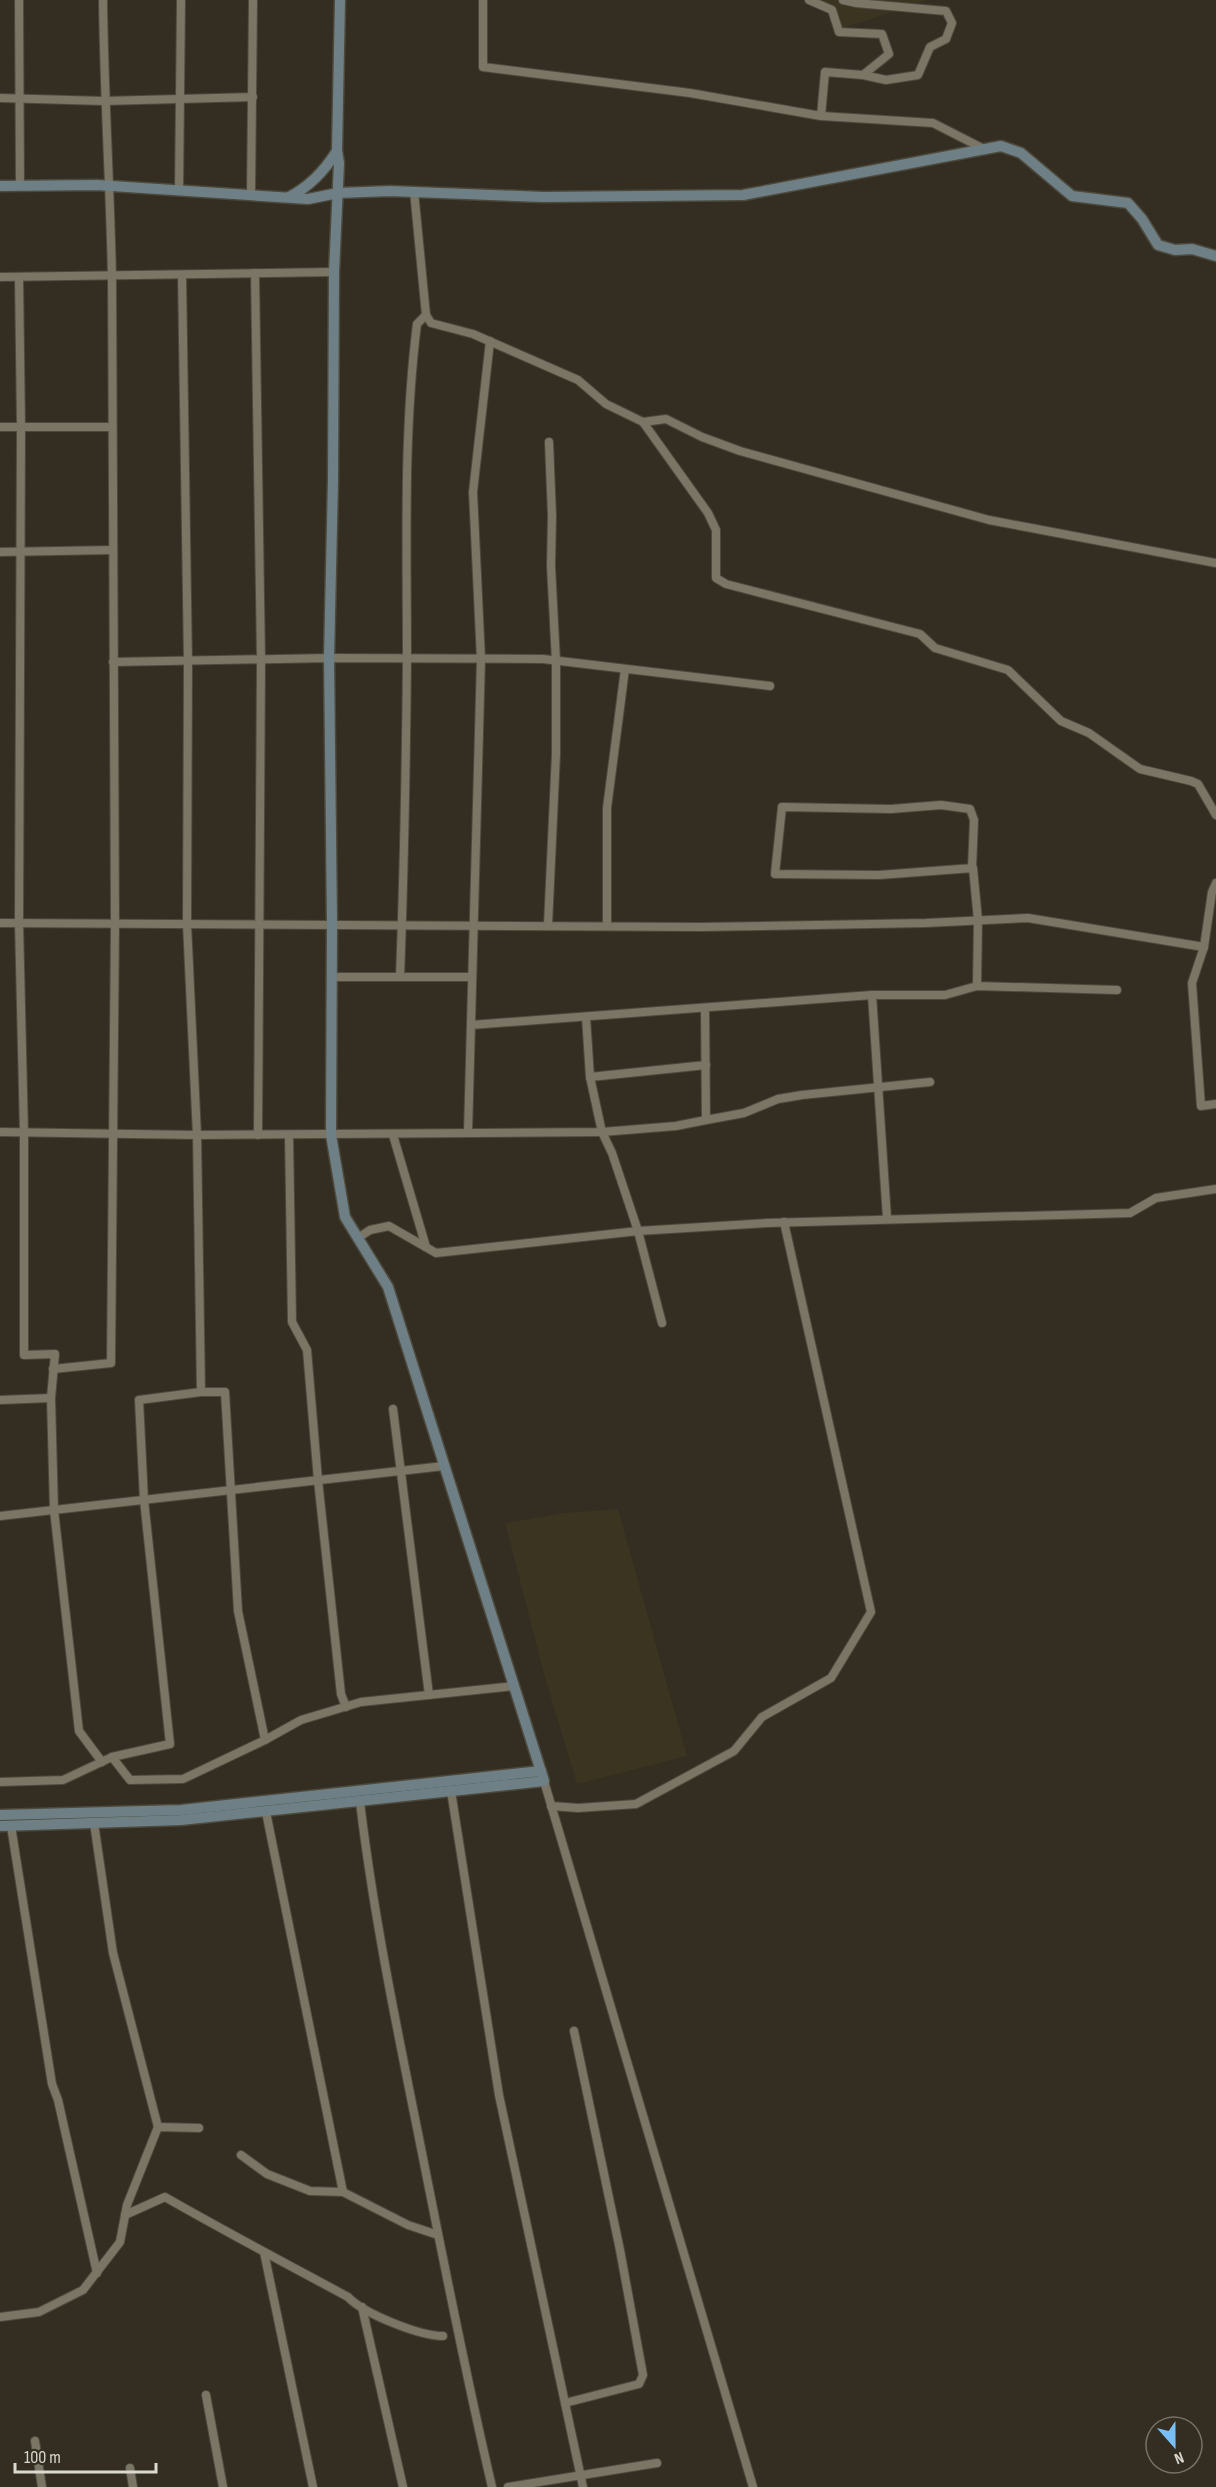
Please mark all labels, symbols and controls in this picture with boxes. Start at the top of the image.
north arrow [1144,2415,1204,2475]
scale bar [15,2436,156,2474]
text: 100 m [24,2447,61,2468]
text: N [1171,2447,1186,2468]

